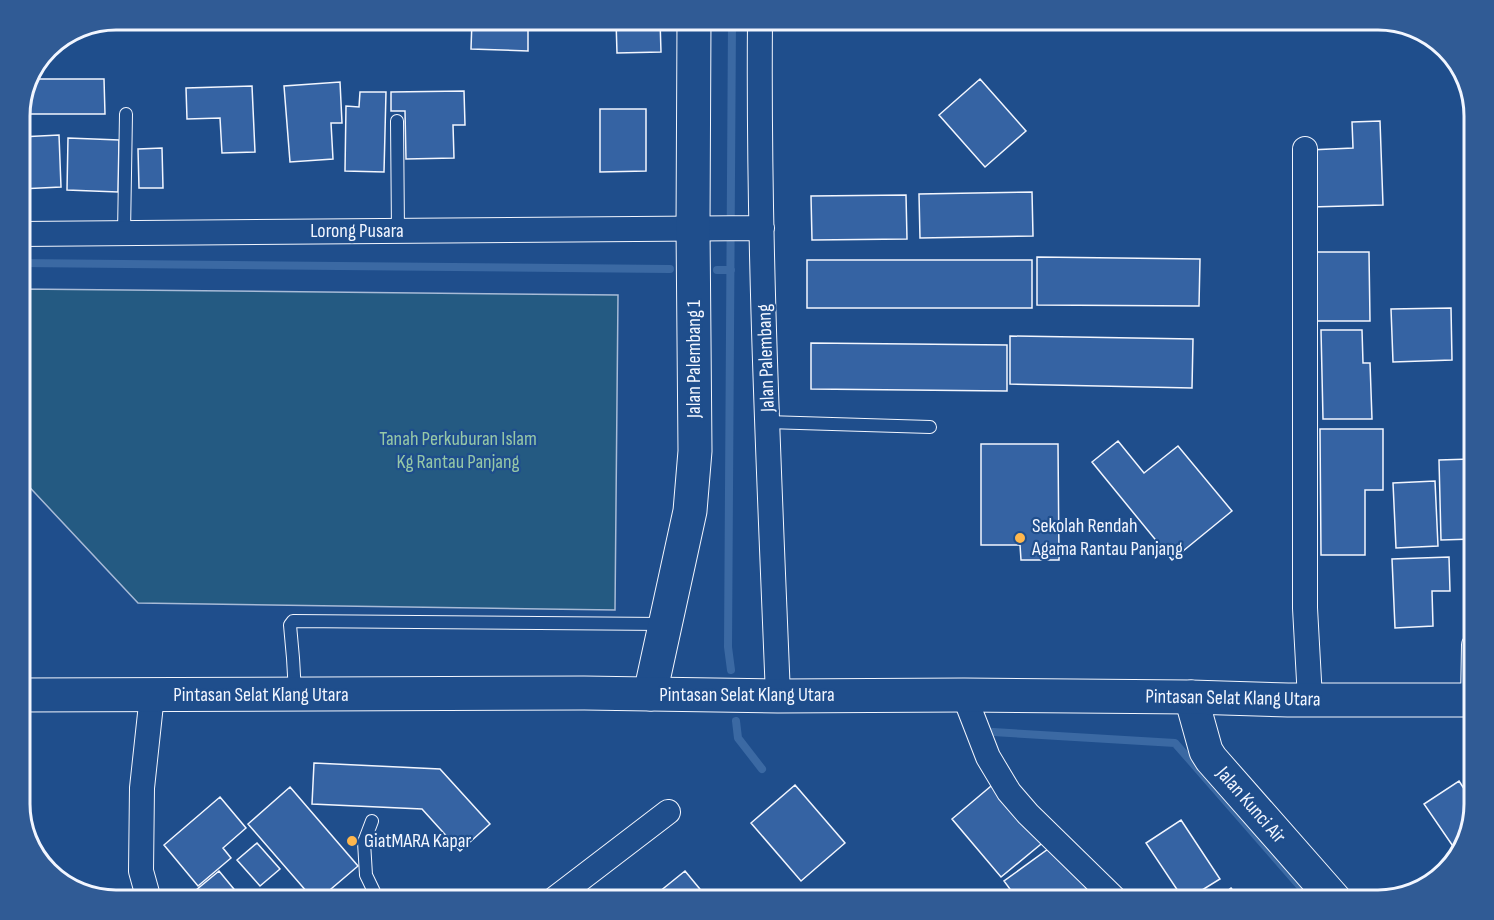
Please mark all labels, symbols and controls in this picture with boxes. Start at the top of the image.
street label: Lorong Pusara [310,219,404,243]
street label: Jalan Palembang 1 [682,300,706,419]
street label: Jalan Palembang [752,304,780,413]
park label: Tanah Perkuburan Islam Kg Rantau Panjang [379,427,537,474]
place label: Sekolah Rendah Agama Rantau Panjang [1031,514,1183,561]
marker: Sekolah Rendah Agama Rantau Panjang [1013,531,1027,545]
street label: Pintasan Selat Klang Utara [173,683,349,707]
street label: Pintasan Selat Klang Utara [659,683,835,707]
street label: Pintasan Selat Klang Utara [1145,684,1321,712]
street label: Jalan Kunci Air [1211,761,1291,848]
place label: GiatMARA Kapar [364,829,471,853]
marker: GiatMARA Kapar [345,834,359,848]

